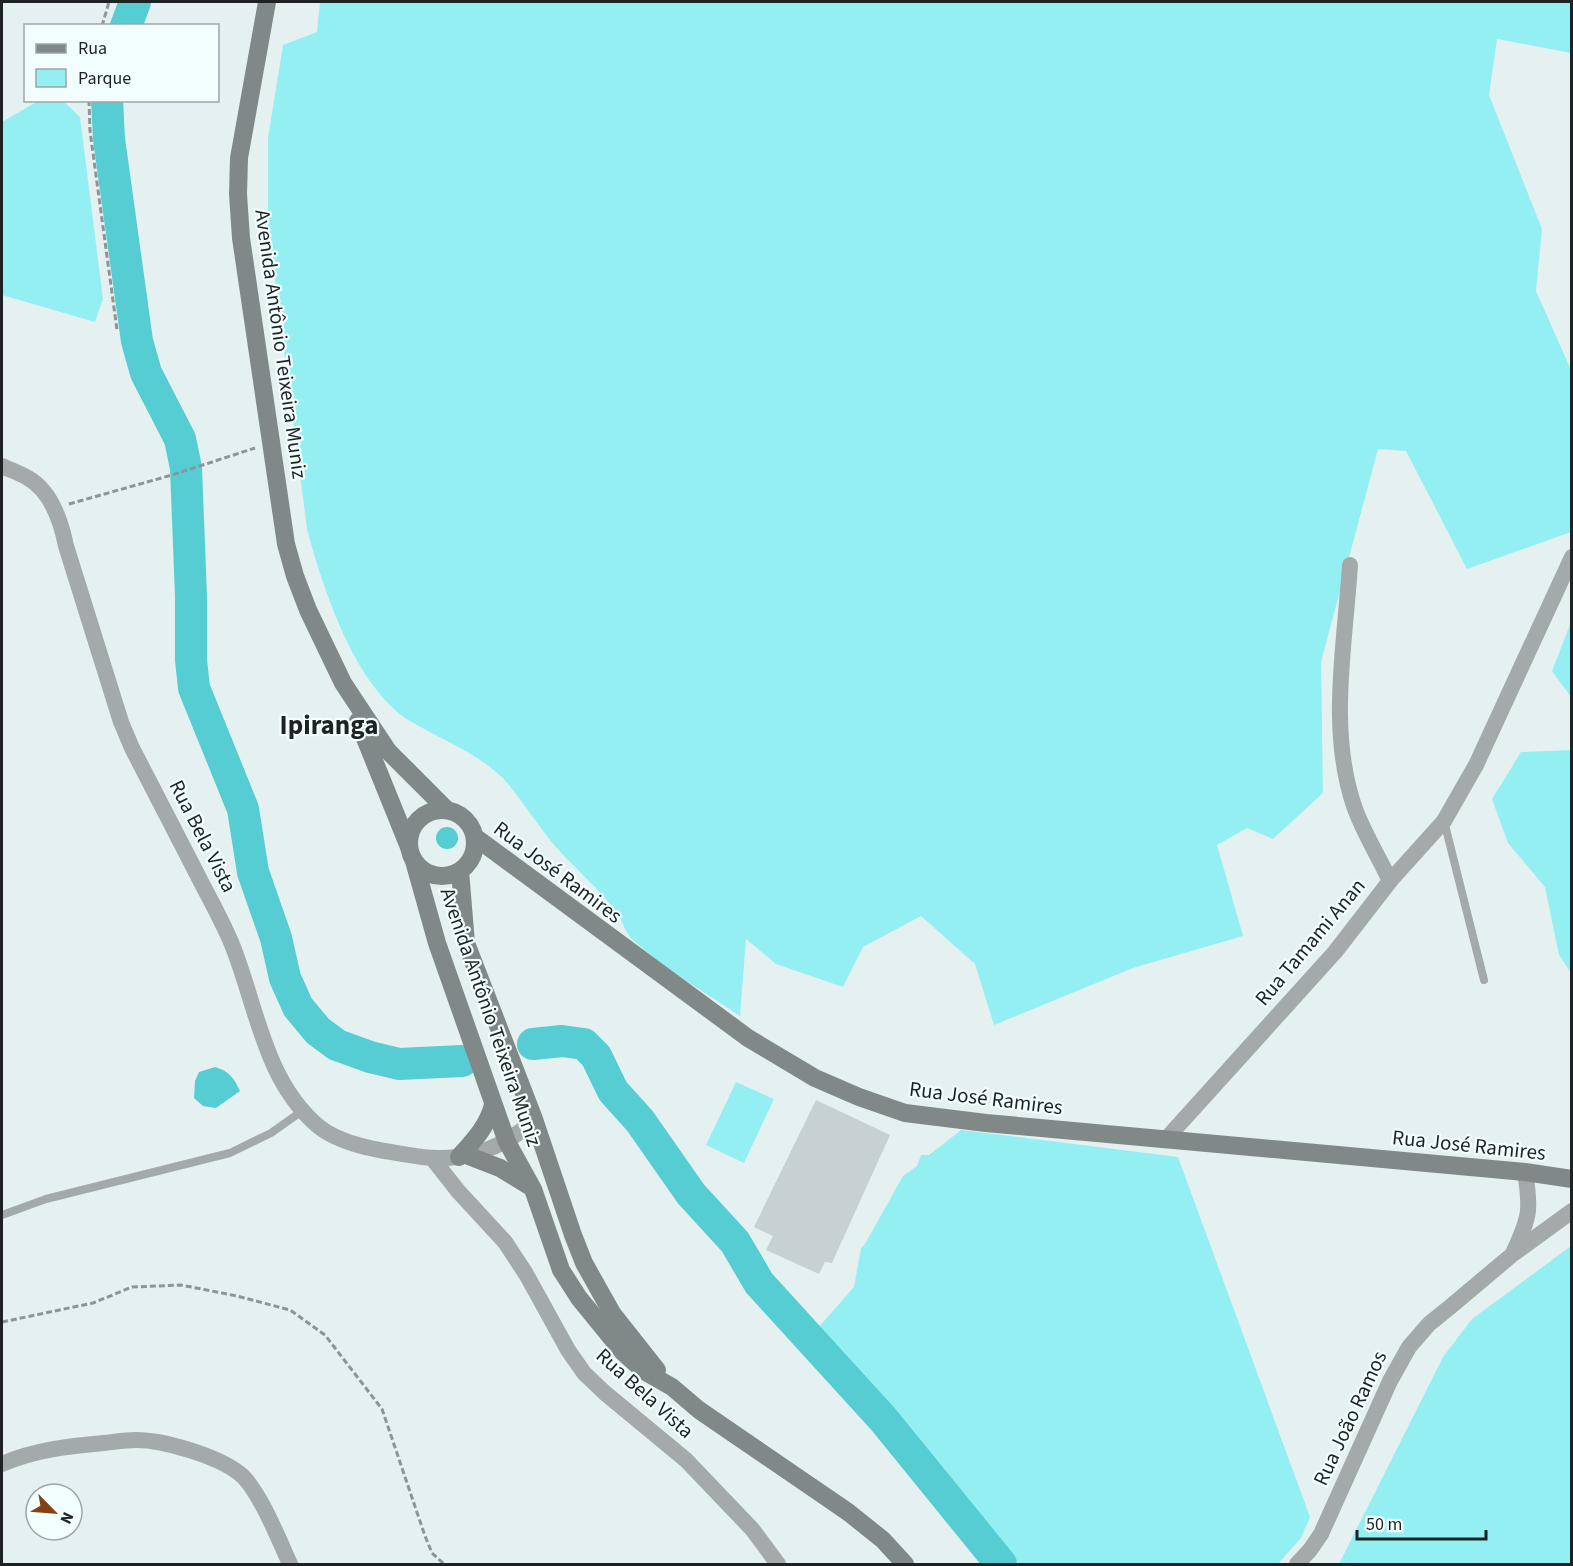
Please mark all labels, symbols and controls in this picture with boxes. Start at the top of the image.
legend [24,24,219,102]
text: Rua [78,36,107,61]
text: Parque [78,66,131,91]
street label: Avenida Antônio Teixeira Muniz [247,207,315,481]
district label: Ipiranga [280,706,378,745]
street label: Rua Bela Vista [162,775,244,897]
street label: Rua José Ramires [487,814,629,931]
street label: Rua Tamami Anan [1248,872,1372,1012]
street label: Avenida Antônio Teixeira Muniz [433,884,549,1150]
street label: Rua José Ramires [908,1074,1065,1122]
street label: Rua José Ramires [1391,1122,1547,1168]
street label: Rua Bela Vista [589,1341,701,1445]
street label: Rua João Ramos [1306,1346,1394,1490]
north arrow [24,1482,84,1542]
scale bar [1357,1503,1486,1541]
text: N [54,1508,79,1527]
text: 50 m [1366,1512,1402,1537]

